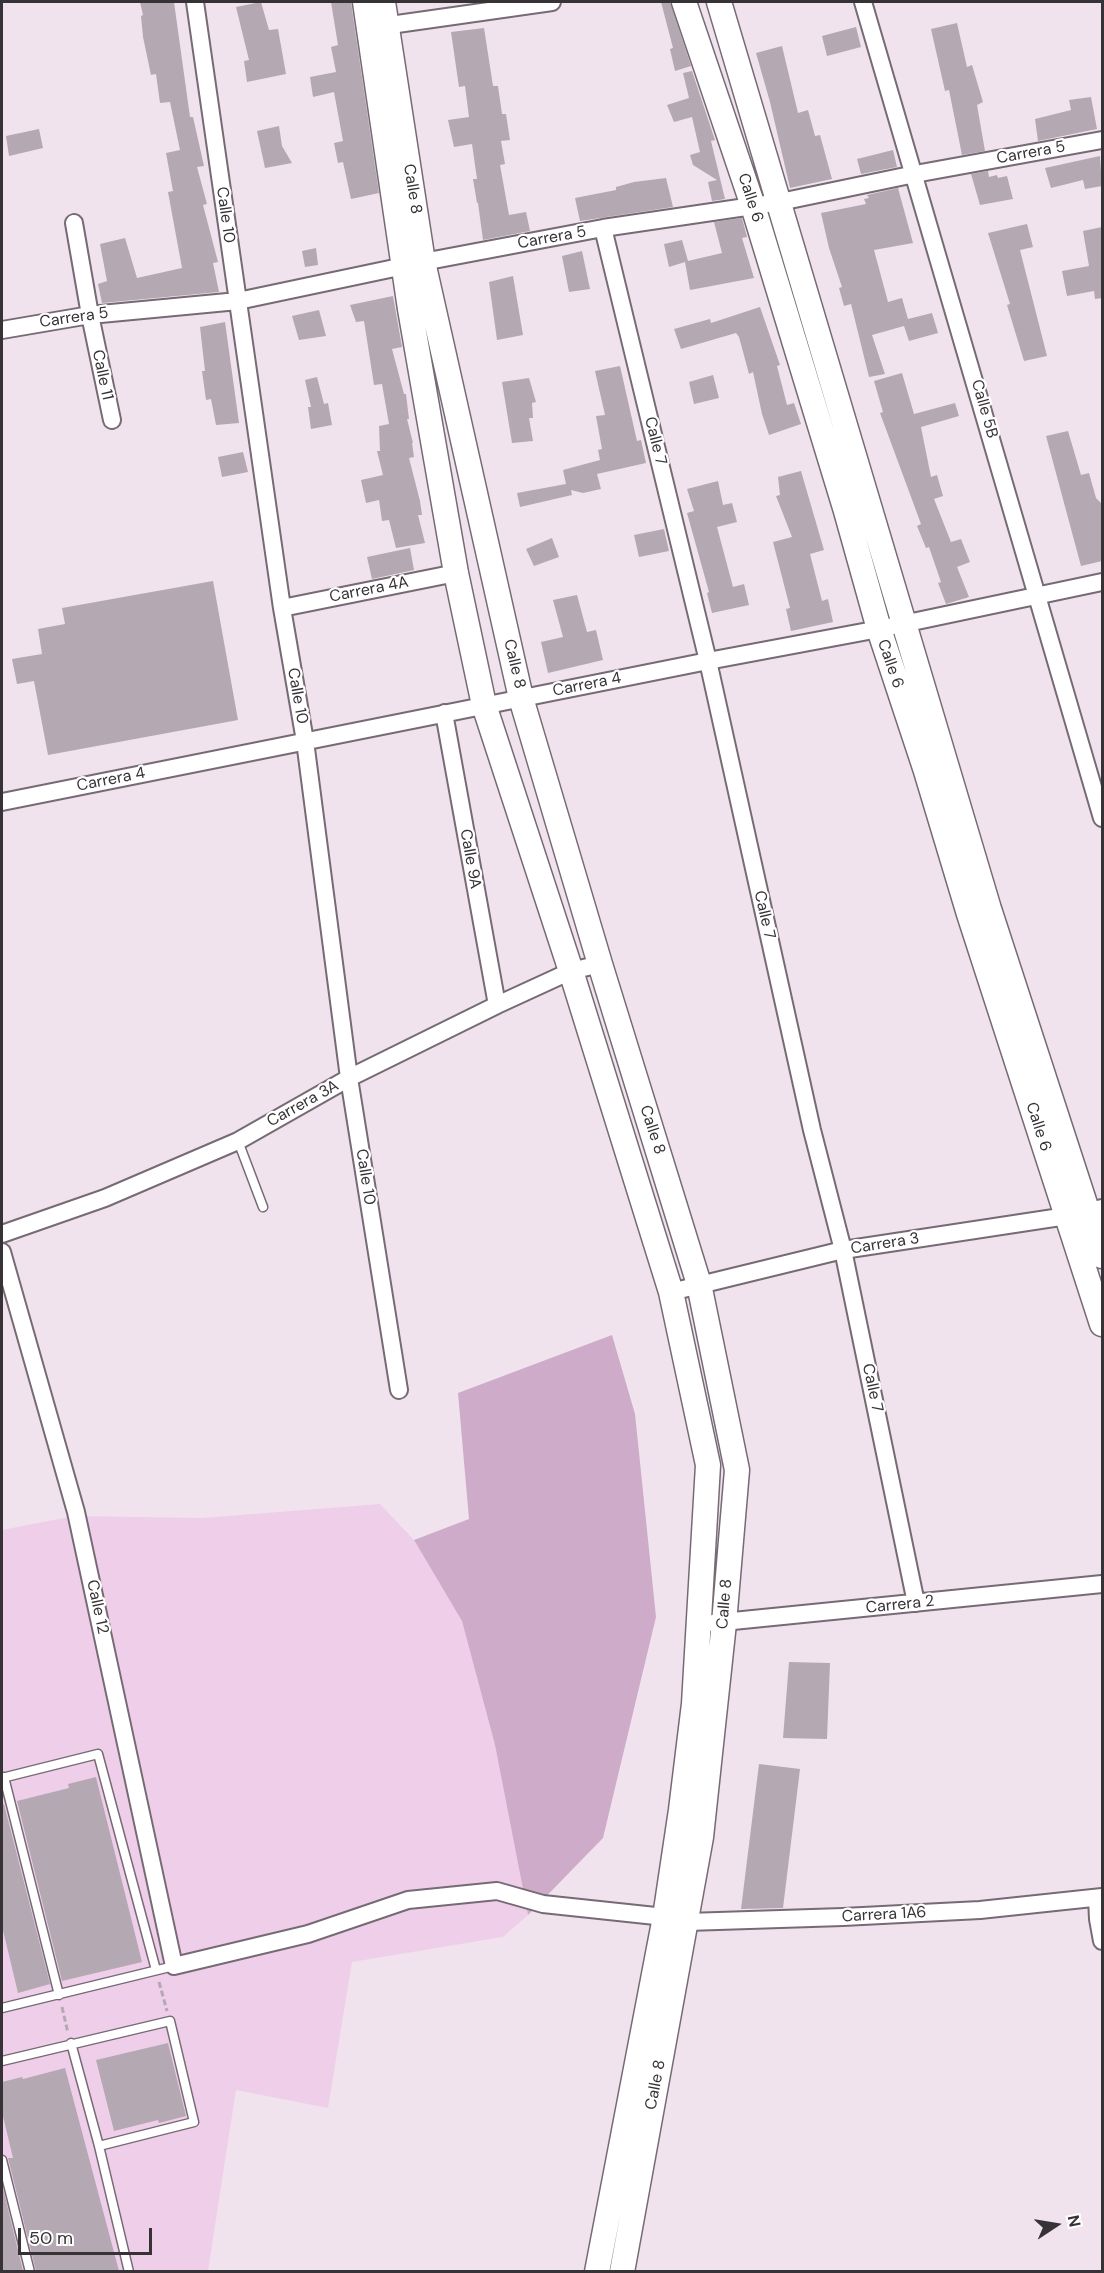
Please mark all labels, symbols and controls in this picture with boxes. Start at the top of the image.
street label: Carrera 5 [995,138,1067,168]
street label: Calle 8 [399,163,425,215]
street label: Calle 6 [733,171,767,225]
street label: Calle 10 [212,186,238,244]
street label: Carrera 5 [516,223,588,253]
street label: Carrera 5 [38,304,110,332]
street label: Calle 11 [87,348,117,402]
street label: Calle 5B [966,377,1002,441]
street label: Calle 7 [640,415,670,467]
street label: Carrera 4A [328,573,410,607]
street label: Calle 8 [499,637,529,691]
street label: Calle 6 [873,637,907,691]
street label: Calle 10 [283,666,311,726]
street label: Carrera 4 [551,669,623,701]
street label: Carrera 4 [75,764,147,796]
street label: Calle 9A [455,828,485,890]
street label: Calle 7 [749,889,779,941]
street label: Carrera 3A [264,1076,342,1132]
street label: Calle 6 [1021,1100,1055,1154]
street label: Calle 8 [635,1103,669,1157]
street label: Calle 10 [351,1148,379,1206]
street label: Carrera 3 [849,1229,921,1259]
street label: Calle 7 [857,1362,887,1414]
street label: Calle 12 [82,1578,112,1636]
street label: Calle 8 [713,1578,737,1630]
street label: Carrera 2 [865,1592,935,1618]
street label: Carrera 1A6 [841,1903,927,1927]
street label: Calle 8 [642,2058,670,2112]
north arrow [1026,2195,1086,2255]
text: N [1063,2213,1086,2229]
scale bar [21,2216,154,2254]
text: 50 m [29,2226,73,2250]

